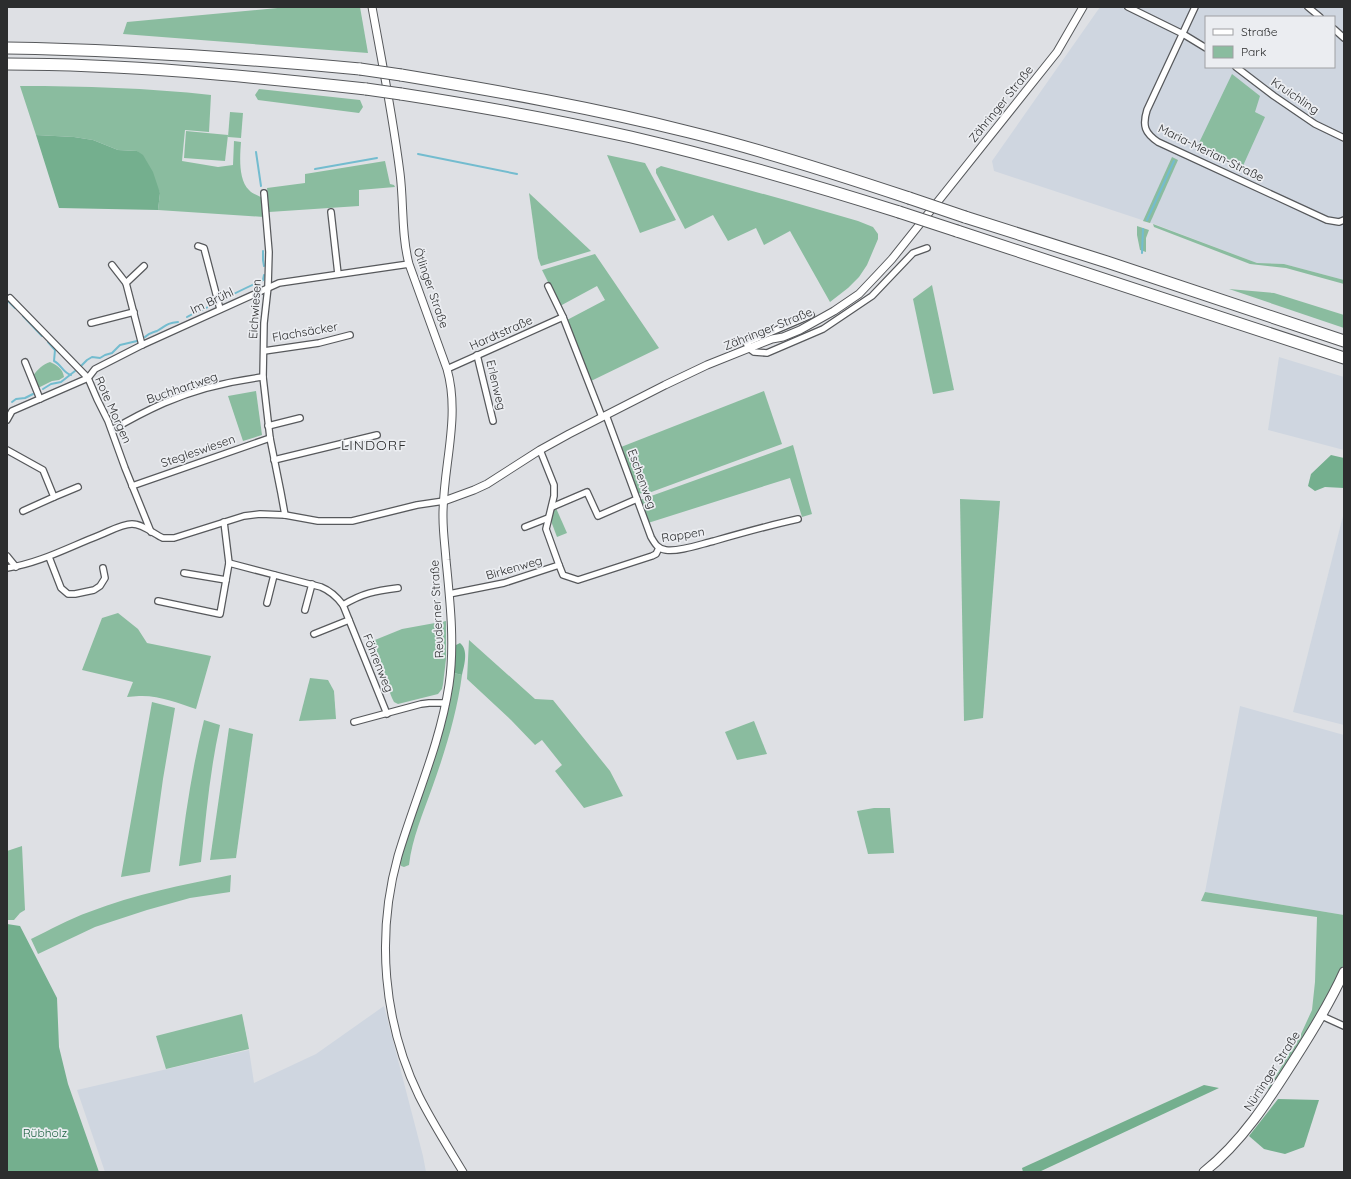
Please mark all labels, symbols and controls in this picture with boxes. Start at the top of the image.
legend [1205,16,1335,68]
text: Straße [1241,24,1278,39]
text: Park [1241,44,1266,59]
street label: Zähringer Straße [965,62,1036,145]
street label: Kruichling [1268,74,1322,117]
street label: Maria-Merian-Straße [1156,120,1267,185]
street label: Ötlinger Straße [411,246,452,330]
street label: Eichwiesen [245,278,264,339]
street label: Im Brühl [188,284,236,317]
street label: Zähringer Straße [721,304,815,353]
street label: Hardtstraße [467,312,535,353]
street label: Flachsäcker [271,318,339,345]
street label: Erlenweg [483,358,510,411]
street label: Buchhartweg [144,368,219,407]
street label: Rote Morgen [92,374,135,446]
street label: Stegleswiesen [159,431,237,470]
district label: LINDORF [341,436,407,454]
street label: Eschenweg [625,447,660,511]
street label: Rappen [660,524,706,545]
street label: Birkenweg [484,552,544,583]
street label: Reuderner Straße [426,559,447,659]
street label: Föhrenweg [360,631,397,694]
street label: Nürtinger Straße [1240,1028,1303,1114]
park label: Rübholz [23,1125,68,1140]

